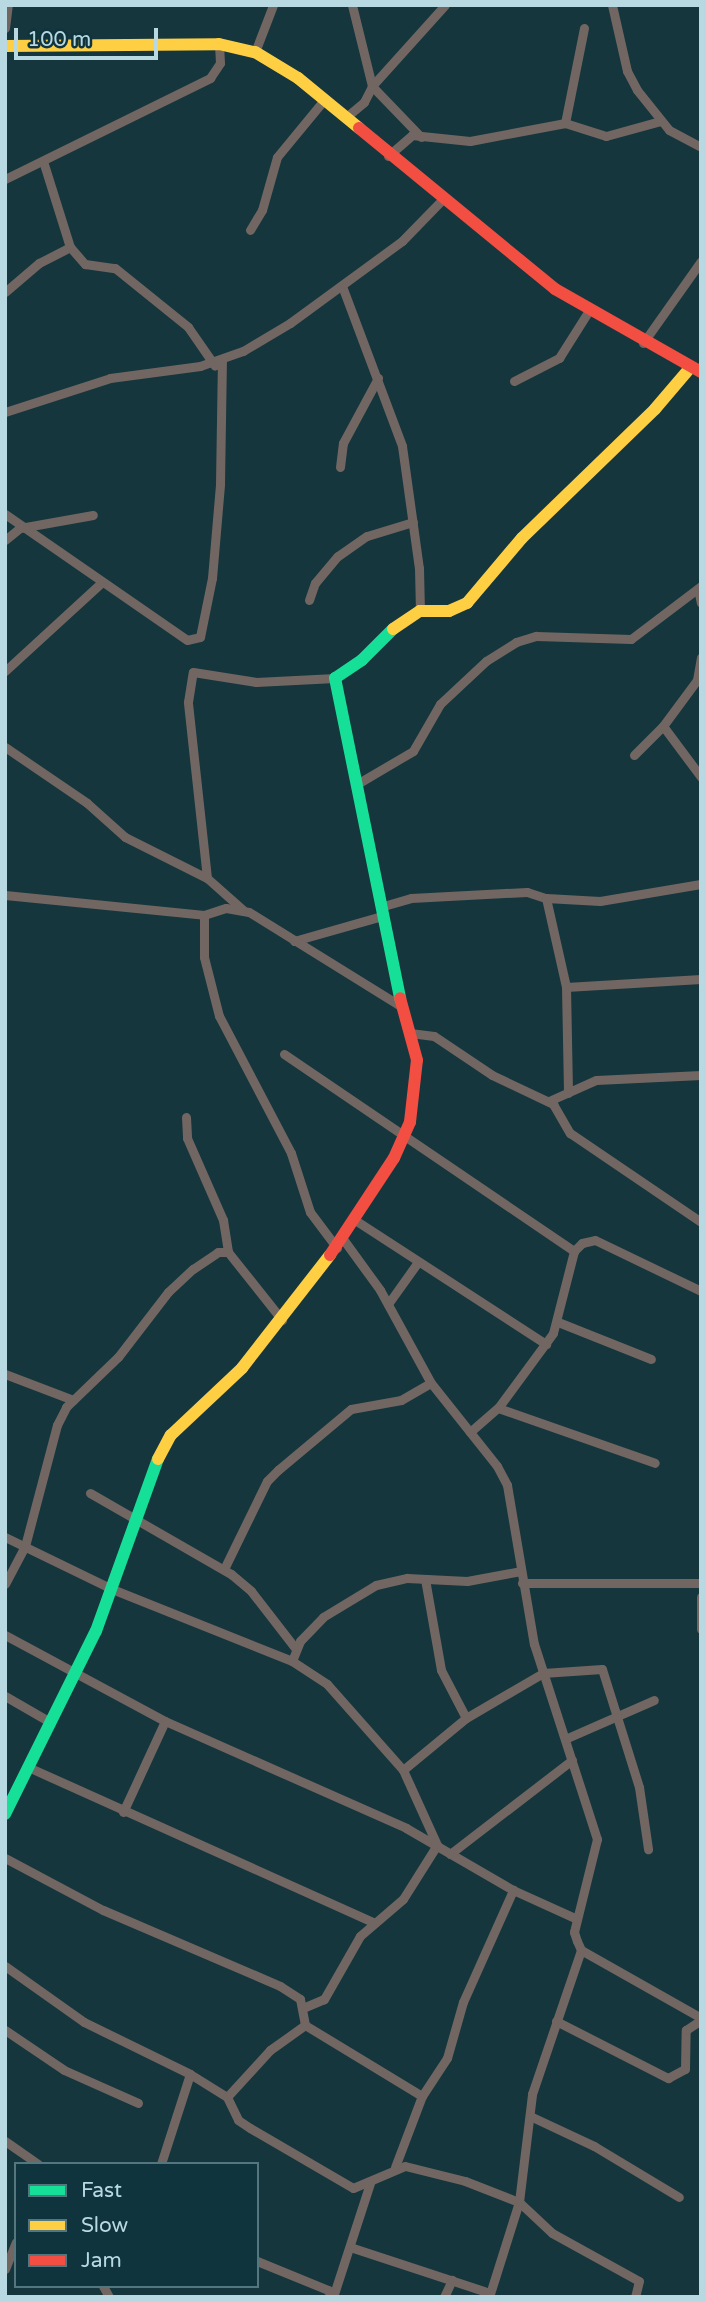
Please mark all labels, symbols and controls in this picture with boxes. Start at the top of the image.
scale bar [18,14,161,58]
text: 100 m [27,27,91,52]
legend [14,2162,259,2288]
text: Fast [81,2178,122,2203]
text: Slow [81,2213,128,2238]
text: Jam [81,2248,122,2273]

